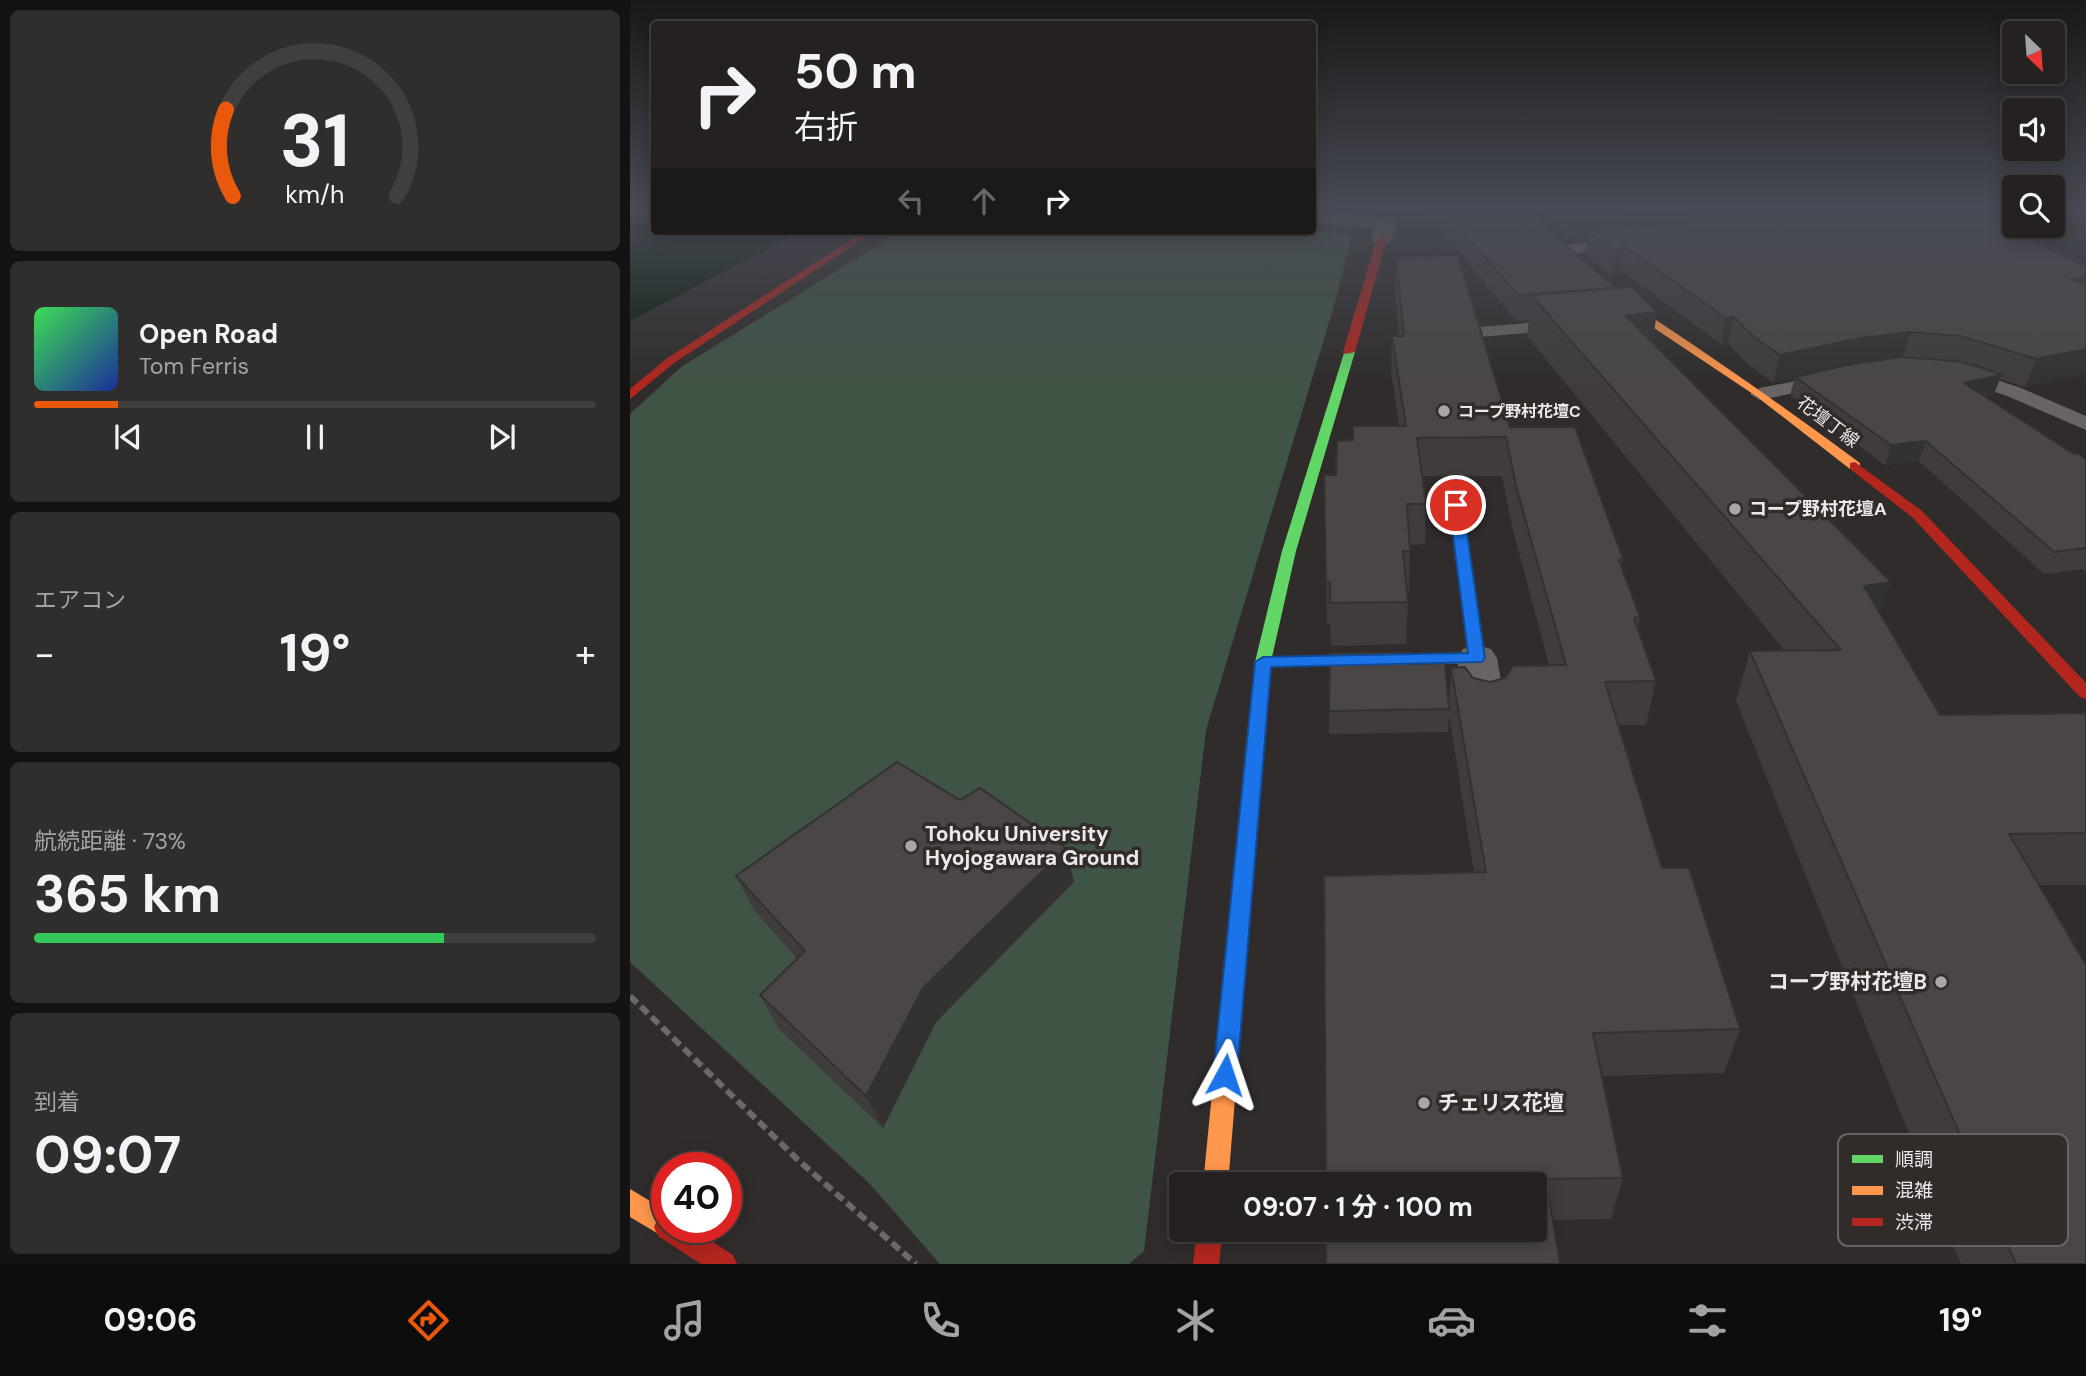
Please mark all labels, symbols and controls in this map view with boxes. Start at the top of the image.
north arrow [2002,21,2065,84]
map controls [2002,21,2065,238]
text: 50 m [794,39,917,103]
icon: right [679,49,770,140]
text: 31 [280,95,350,190]
button: sound [2002,98,2065,161]
text: 右折 [794,106,858,148]
button: search [2002,175,2065,238]
text: km/h [285,178,345,211]
icon: left [892,182,930,220]
icon: ahead [965,182,1003,220]
icon: right [1038,182,1076,220]
text: Open Road [139,317,278,351]
text: Tom Ferris [139,351,249,381]
street label: 花壇丁線 [1792,391,1864,453]
place label: コープ野村花壇C [1458,401,1581,422]
marker: コープ野村花壇C [1436,403,1452,419]
icon: previous [109,418,147,456]
icon: pause [296,418,334,456]
icon: next [483,418,521,456]
pin [1426,475,1486,535]
icon: arrive [1437,486,1475,524]
place label: コープ野村花壇A [1749,497,1887,521]
marker: コープ野村花壇A [1727,501,1743,517]
text: エアコン [34,585,126,615]
text: 19° [280,619,350,687]
text: − [34,629,55,679]
text: + [575,629,596,679]
place label: Tohoku University Hyojogawara Ground [925,820,1139,872]
text: 航続距離 · 73% [34,826,186,856]
marker: Tohoku University Hyojogawara Ground [903,838,919,854]
text: 365 km [34,860,221,928]
place label: コープ野村花壇B [1768,968,1927,996]
marker: コープ野村花壇B [1933,974,1949,990]
position arrow [1188,1038,1262,1112]
text: 到着 [34,1087,80,1117]
place label: チェリス花壇 [1438,1089,1564,1117]
marker: チェリス花壇 [1416,1095,1432,1111]
text: 09:07 [34,1121,181,1189]
legend [1838,1134,2068,1246]
text: 順調 [1895,1147,1933,1172]
speed limit sign: 40 [651,1152,742,1243]
text: 混雑 [1895,1178,1933,1203]
text: 09:07 · 1 分 · 100 m [1243,1190,1473,1224]
text: 渋滞 [1895,1210,1933,1235]
icon: directions [404,1296,453,1345]
icon: music [660,1296,709,1345]
icon: phone [916,1296,965,1345]
icon: climate [1171,1296,1220,1345]
icon: car [1427,1296,1476,1345]
icon: filters [1683,1296,1732,1345]
text: 09:06 [103,1299,197,1341]
text: 19° [1939,1299,1982,1341]

